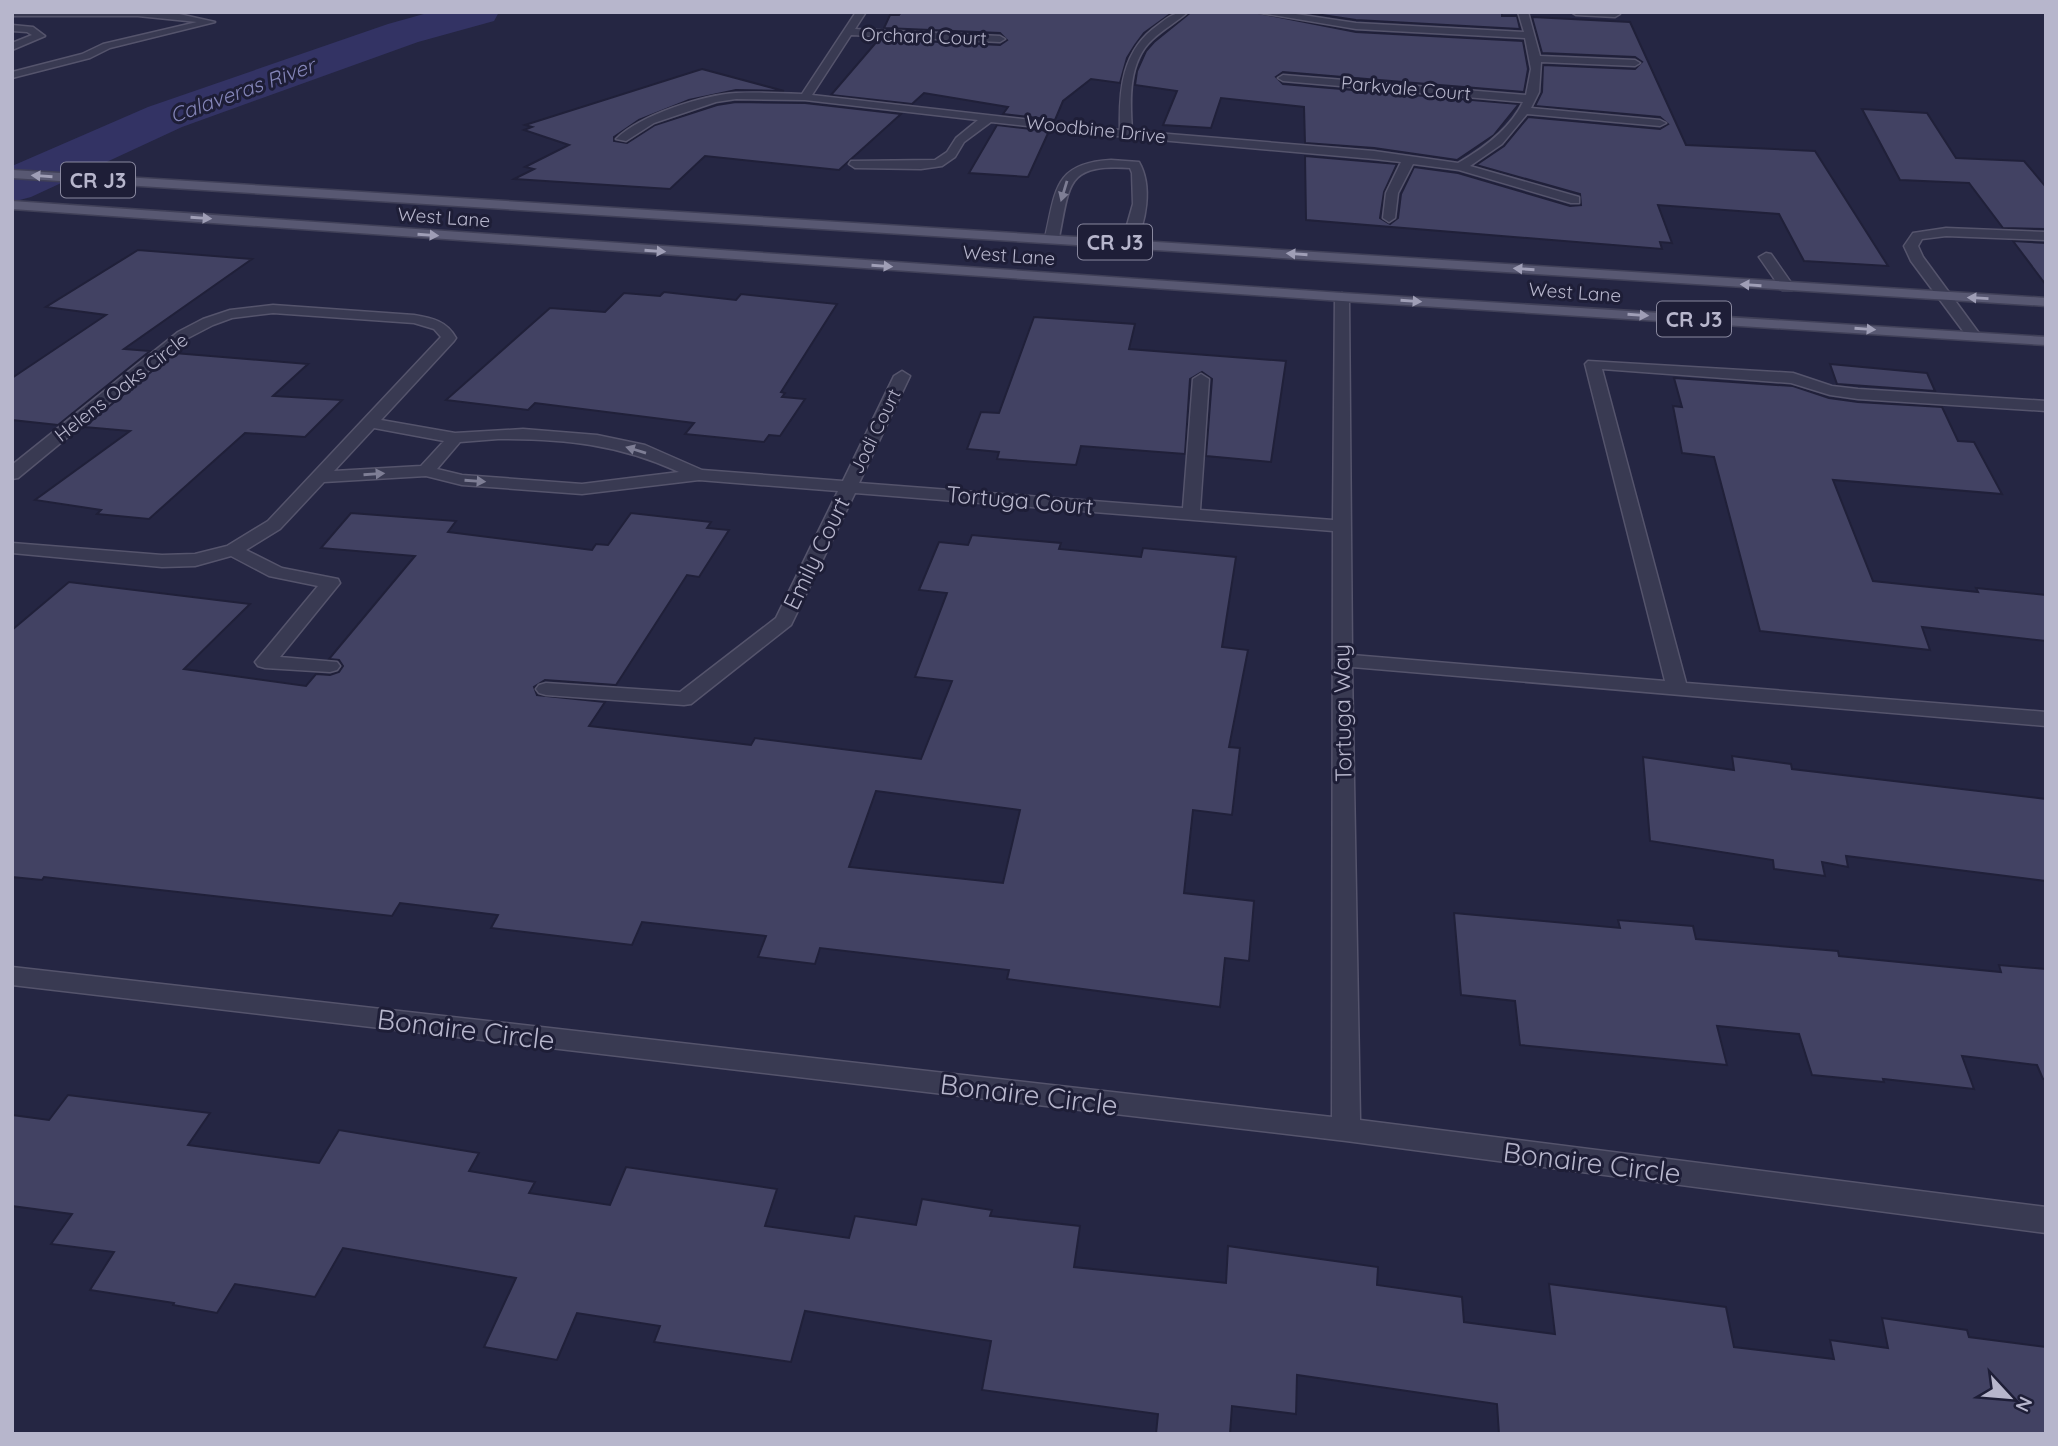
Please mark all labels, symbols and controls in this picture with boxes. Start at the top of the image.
street label: Orchard Court [861,22,987,50]
water label: Calaveras River [166,51,321,128]
street label: Parkvale Court [1340,70,1472,106]
street label: Woodbine Drive [1025,110,1167,148]
road number: CR J3 [61,162,135,198]
one-way arrow [31,170,53,181]
one-way arrow [1059,180,1069,201]
street label: West Lane [397,202,491,232]
one-way arrow [190,213,212,224]
road number: CR J3 [1078,224,1152,260]
one-way arrow [417,230,439,241]
street label: West Lane [962,240,1056,270]
one-way arrow [644,246,666,257]
one-way arrow [1285,248,1307,259]
one-way arrow [871,261,893,272]
one-way arrow [1512,264,1534,275]
street label: West Lane [1528,277,1622,307]
one-way arrow [1739,279,1761,290]
one-way arrow [1966,293,1988,304]
one-way arrow [1400,296,1422,307]
road number: CR J3 [1657,302,1731,336]
one-way arrow [1627,310,1649,321]
one-way arrow [1854,324,1876,335]
street label: Helens Oaks Circle [49,327,193,447]
street label: Jodi Court [844,385,906,477]
one-way arrow [625,444,646,454]
one-way arrow [363,468,385,479]
one-way arrow [464,476,486,487]
street label: Tortuga Court [945,479,1095,521]
street label: Emily Court [776,492,856,614]
street label: Tortuga Way [1326,644,1358,782]
street label: Bonaire Circle [375,1001,557,1057]
street label: Bonaire Circle [938,1066,1120,1122]
street label: Bonaire Circle [1501,1134,1683,1190]
north arrow [1974,1362,2044,1432]
text: N [2010,1393,2038,1416]

